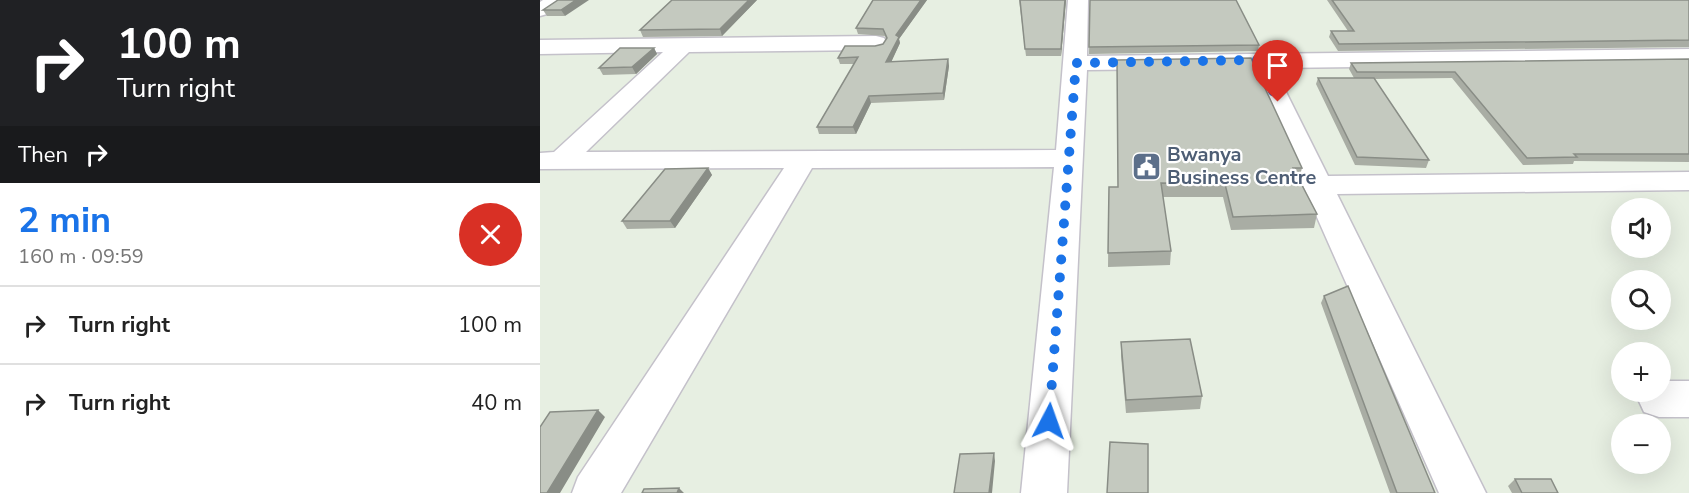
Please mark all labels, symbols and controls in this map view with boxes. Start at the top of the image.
text: 100 m [117,16,241,73]
icon: right [18,24,96,102]
pin [1252,40,1303,102]
icon: arrive [1261,49,1294,82]
text: Turn right [117,70,235,107]
icon: right [80,138,113,171]
text: Then [18,140,68,170]
place label: Bwanya Business Centre [1167,141,1316,191]
public building icon: Bwanya Business Centre [1130,150,1162,182]
text: 2 min [18,196,111,245]
map controls [1611,198,1671,474]
button: sound [1611,198,1671,258]
button: close [459,203,522,266]
text: 160 m · 09:59 [18,243,144,270]
button: search [1611,270,1671,330]
icon: right [18,309,51,342]
text: Turn right [69,310,170,340]
text: 100 m [458,310,522,340]
button: + [1611,342,1671,402]
icon: right [18,387,51,420]
text: Turn right [69,388,170,418]
text: 40 m [471,388,522,418]
position arrow [1017,389,1081,453]
button: − [1611,414,1671,474]

